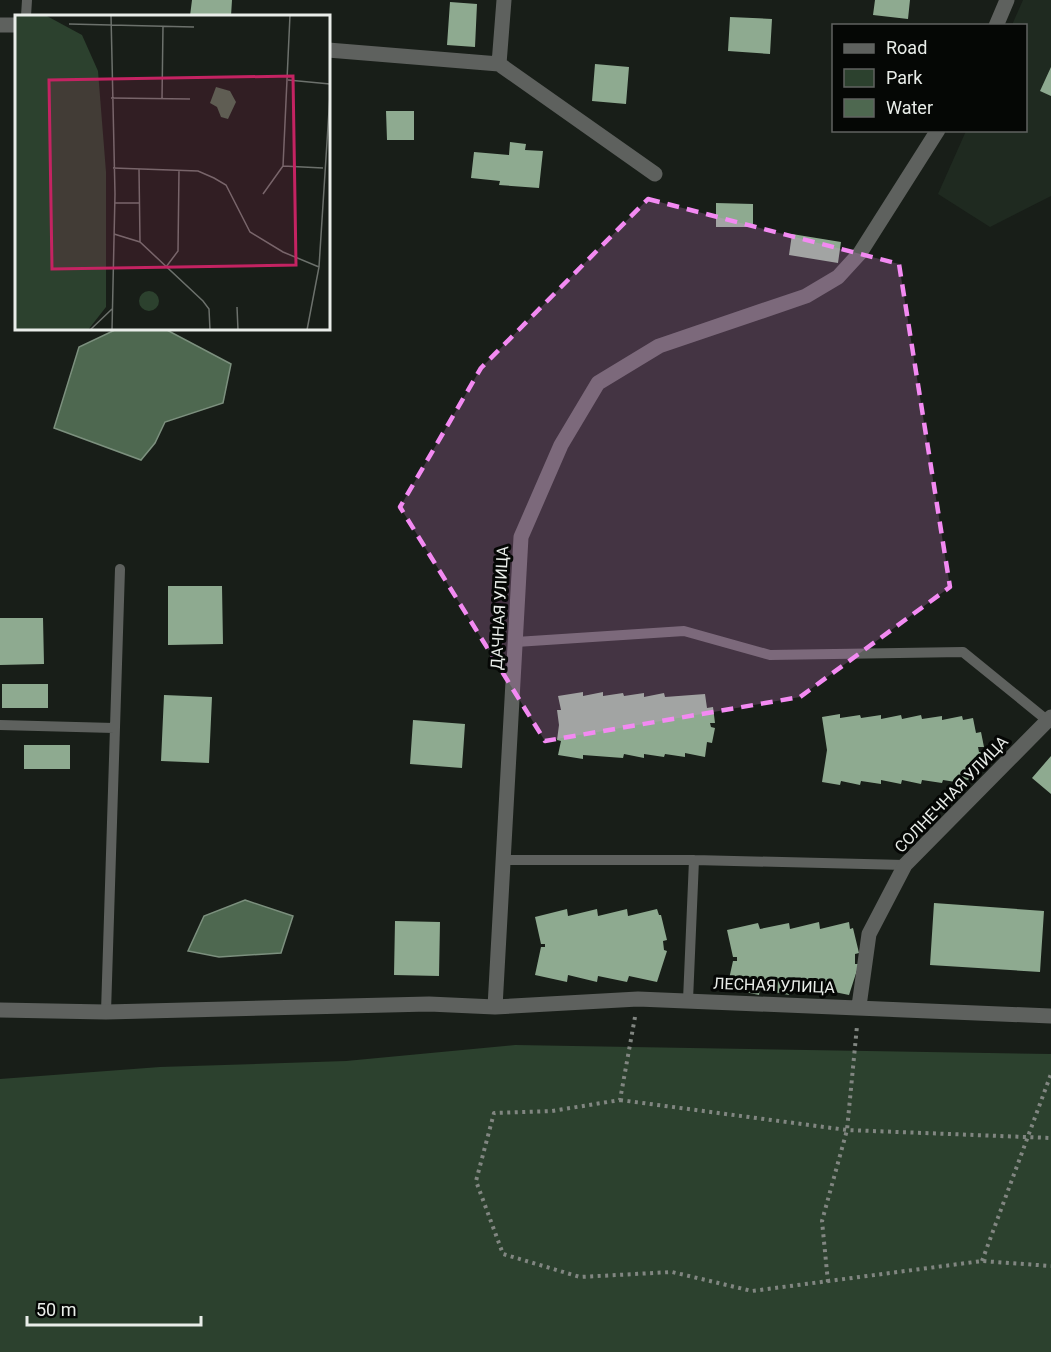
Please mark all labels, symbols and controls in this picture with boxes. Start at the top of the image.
inset map [15,15,330,330]
legend [832,24,1027,132]
text: Road [886,37,927,58]
text: Park [886,67,923,88]
text: Water [886,97,933,118]
street label: ДАЧНАЯ УЛИЦА [487,545,512,670]
street label: СОЛНЕЧНАЯ УЛИЦА [891,732,1012,857]
street label: ЛЕСНАЯ УЛИЦА [713,974,836,997]
scale bar [27,1289,201,1327]
text: 50 m [36,1299,76,1320]

